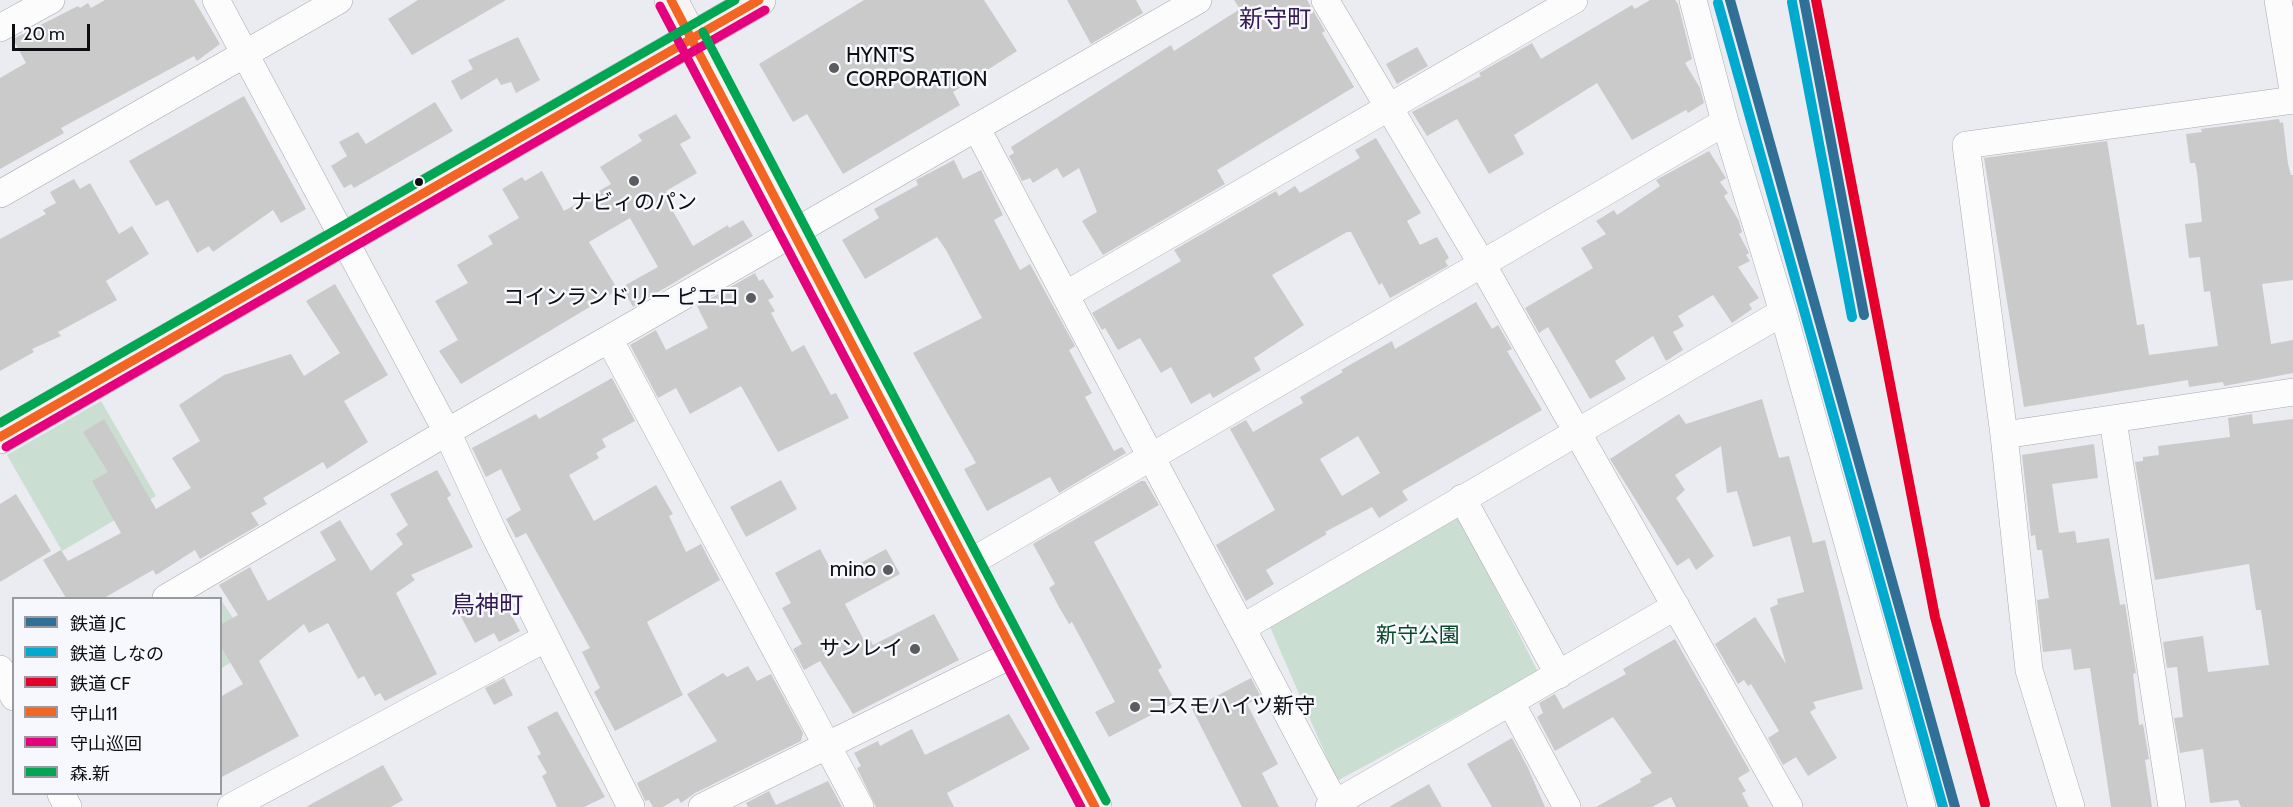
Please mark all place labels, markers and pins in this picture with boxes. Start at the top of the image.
place label: HYNT'S CORPORATION [846,43,988,93]
marker: HYNT'S CORPORATION [827,61,841,75]
marker: ナビィのパン [627,174,641,188]
unlabelled marker [413,176,425,188]
place label: ナビィのパン [571,190,697,216]
place label: コインランドリー ピエロ [503,285,739,311]
marker: コインランドリー ピエロ [744,291,758,305]
place label: mino [830,557,876,583]
marker: mino [881,563,895,577]
place label: サンレイ [819,636,903,662]
marker: サンレイ [908,642,922,656]
place label: コスモハイツ新守 [1147,694,1315,720]
marker: コスモハイツ新守 [1128,700,1142,714]

